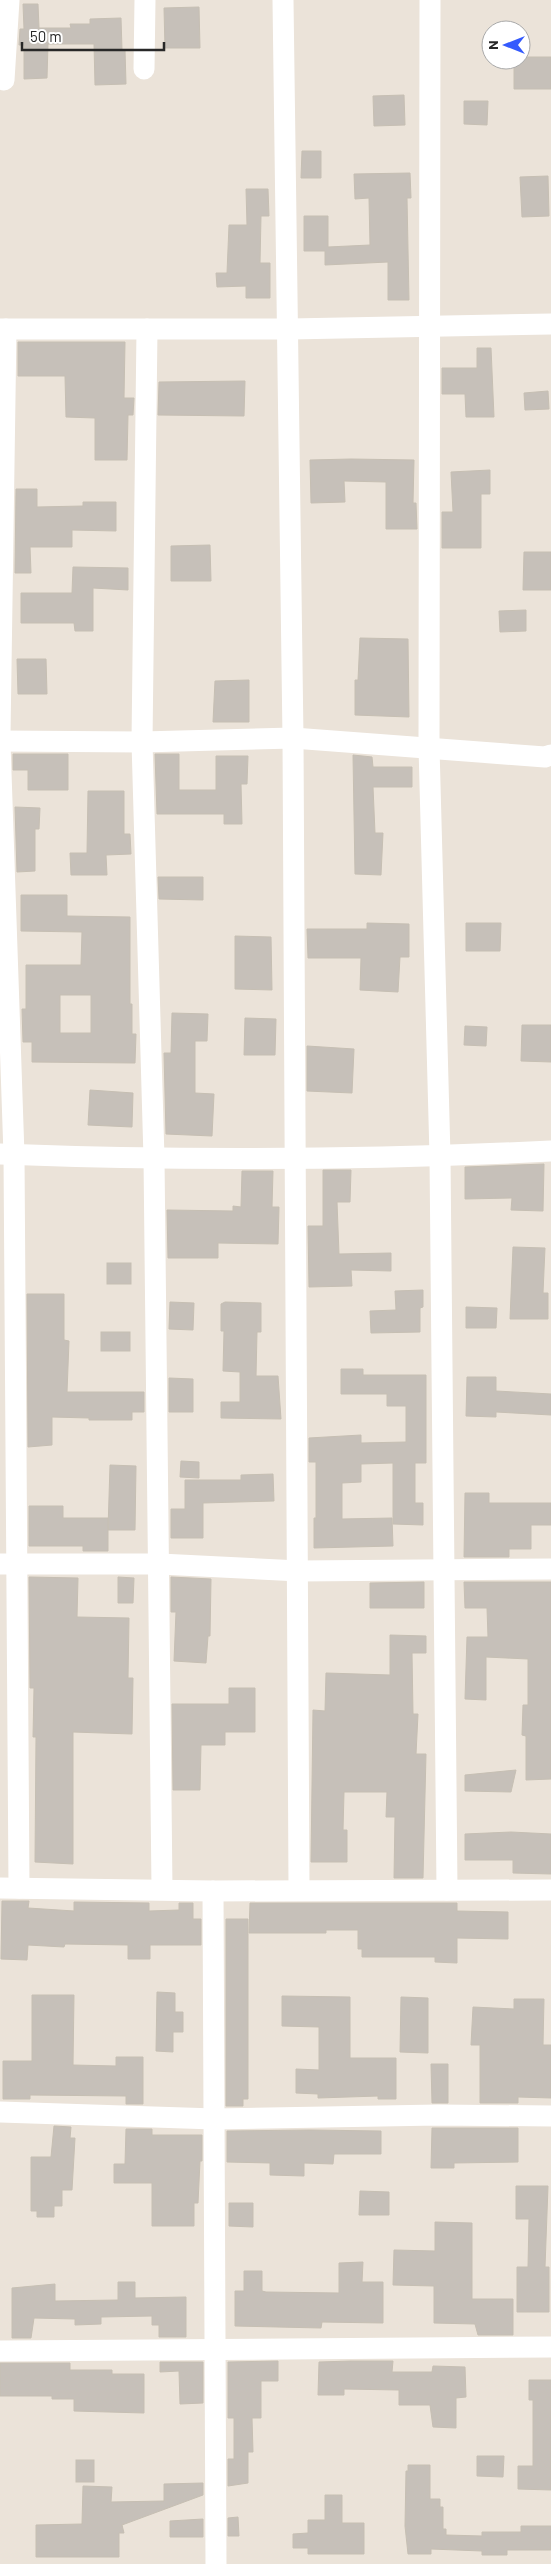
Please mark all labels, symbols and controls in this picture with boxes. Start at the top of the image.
scale bar [22,20,165,52]
north arrow [481,20,531,70]
text: 50 m [30,27,62,45]
text: N [484,40,501,50]

